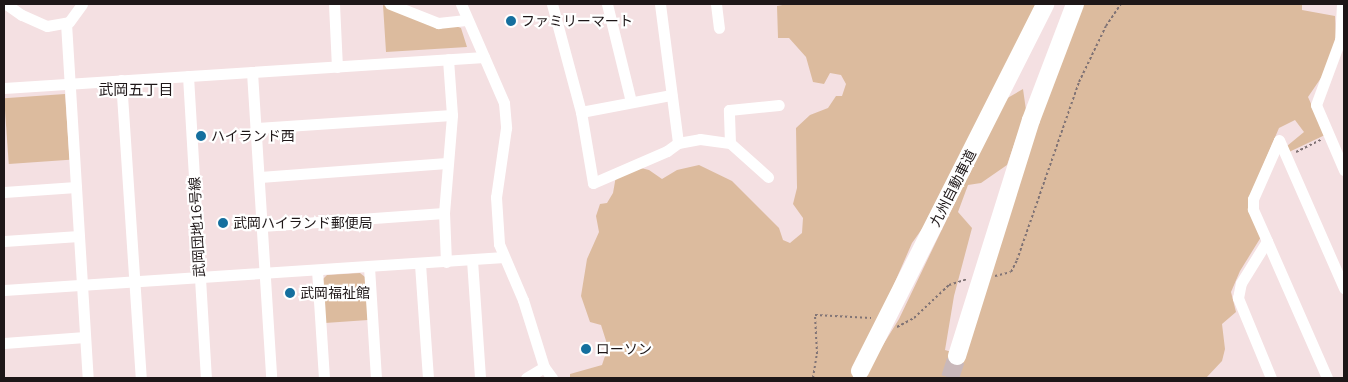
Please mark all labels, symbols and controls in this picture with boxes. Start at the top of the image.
place label: ファミリーマート [521,13,633,29]
marker: ファミリーマート [505,15,517,27]
district label: 武岡五丁目 [99,81,173,99]
place label: ハイランド西 [211,128,295,144]
marker: ハイランド西 [195,130,207,142]
street label: 九州自動車道 [926,147,980,229]
street label: 武岡団地16号線 [186,176,208,278]
place label: 武岡ハイランド郵便局 [233,215,373,231]
marker: 武岡ハイランド郵便局 [217,217,229,229]
place label: 武岡福祉館 [300,285,370,301]
marker: 武岡福祉館 [284,287,296,299]
place label: ローソン [596,341,652,357]
marker: ローソン [580,343,592,355]

